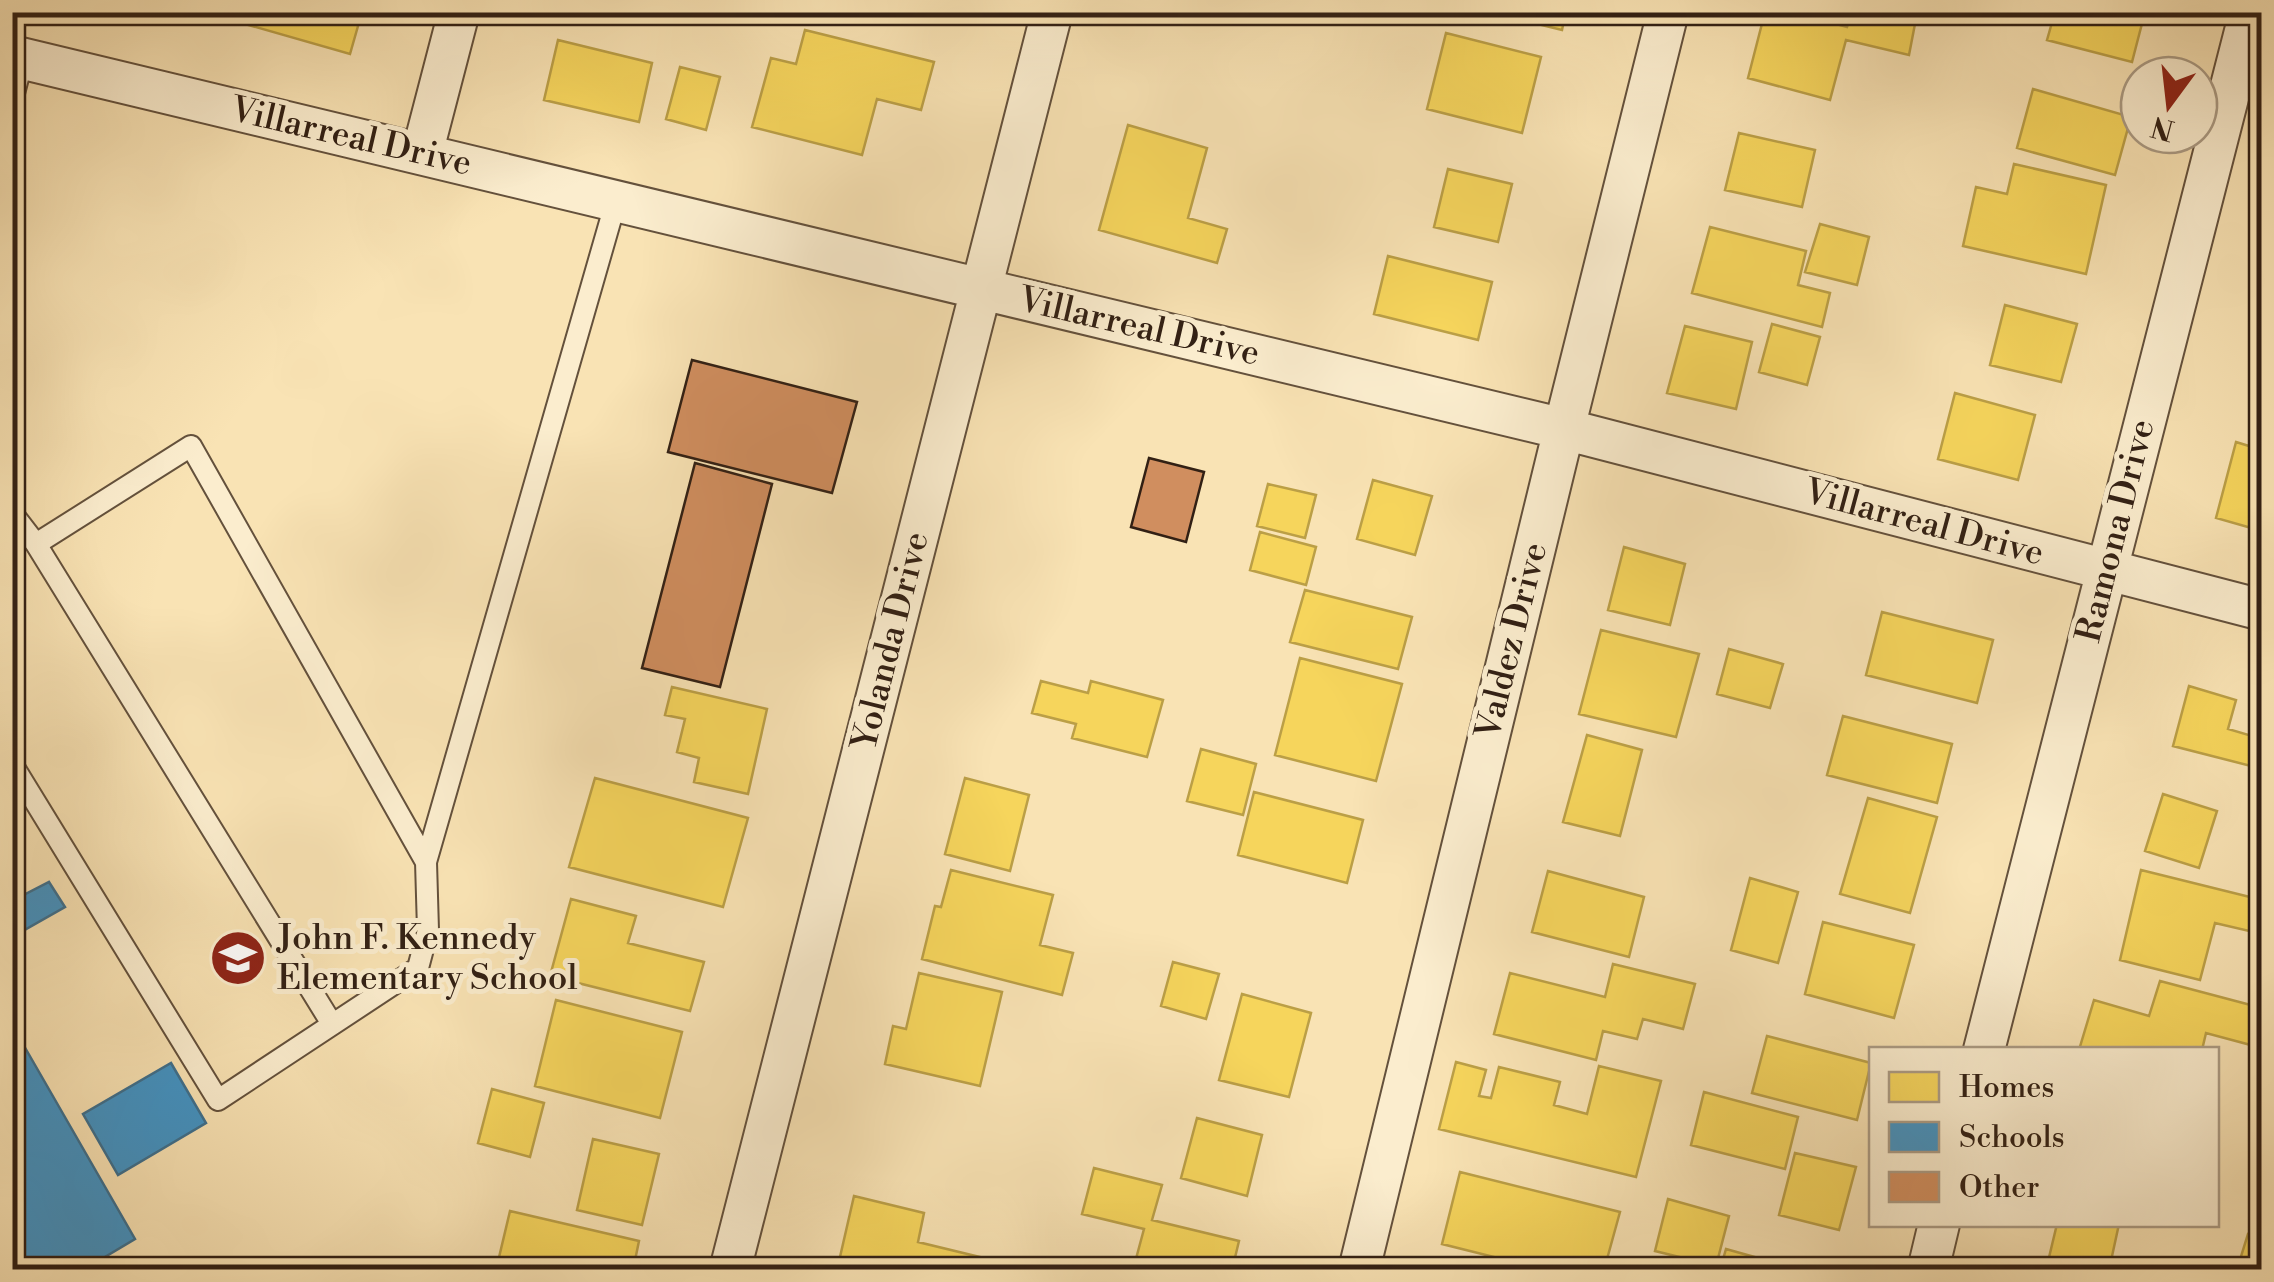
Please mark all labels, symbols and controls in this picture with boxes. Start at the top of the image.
north arrow [2119,55,2219,155]
street label: Villarreal Drive [225,88,476,186]
text: N [2148,108,2178,147]
street label: Villarreal Drive [1013,278,1264,376]
street label: Ramona Drive [2068,415,2164,647]
street label: Villarreal Drive [1799,470,2048,576]
street label: Yolanda Drive [843,528,939,756]
street label: Valdez Drive [1467,538,1557,745]
place label: John F. Kennedy Elementary School [275,917,578,1000]
school or university icon: John F. Kennedy Elementary School [208,928,268,988]
legend [1869,1047,2219,1227]
text: Homes [1959,1069,2054,1107]
text: Schools [1959,1119,2065,1157]
text: Other [1959,1169,2039,1207]

